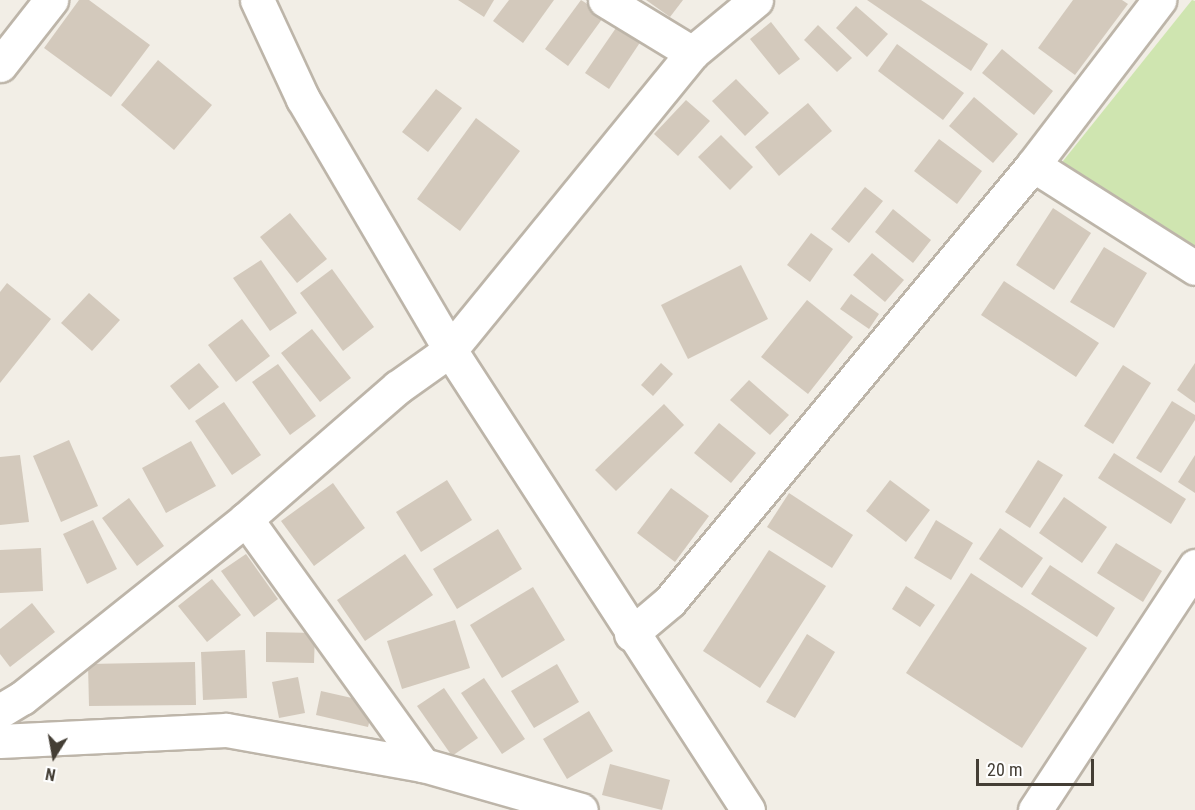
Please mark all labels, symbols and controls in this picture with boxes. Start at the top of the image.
north arrow [24,726,84,786]
scale bar [979,747,1098,785]
text: 20 m [987,759,1022,780]
text: N [44,764,57,784]

